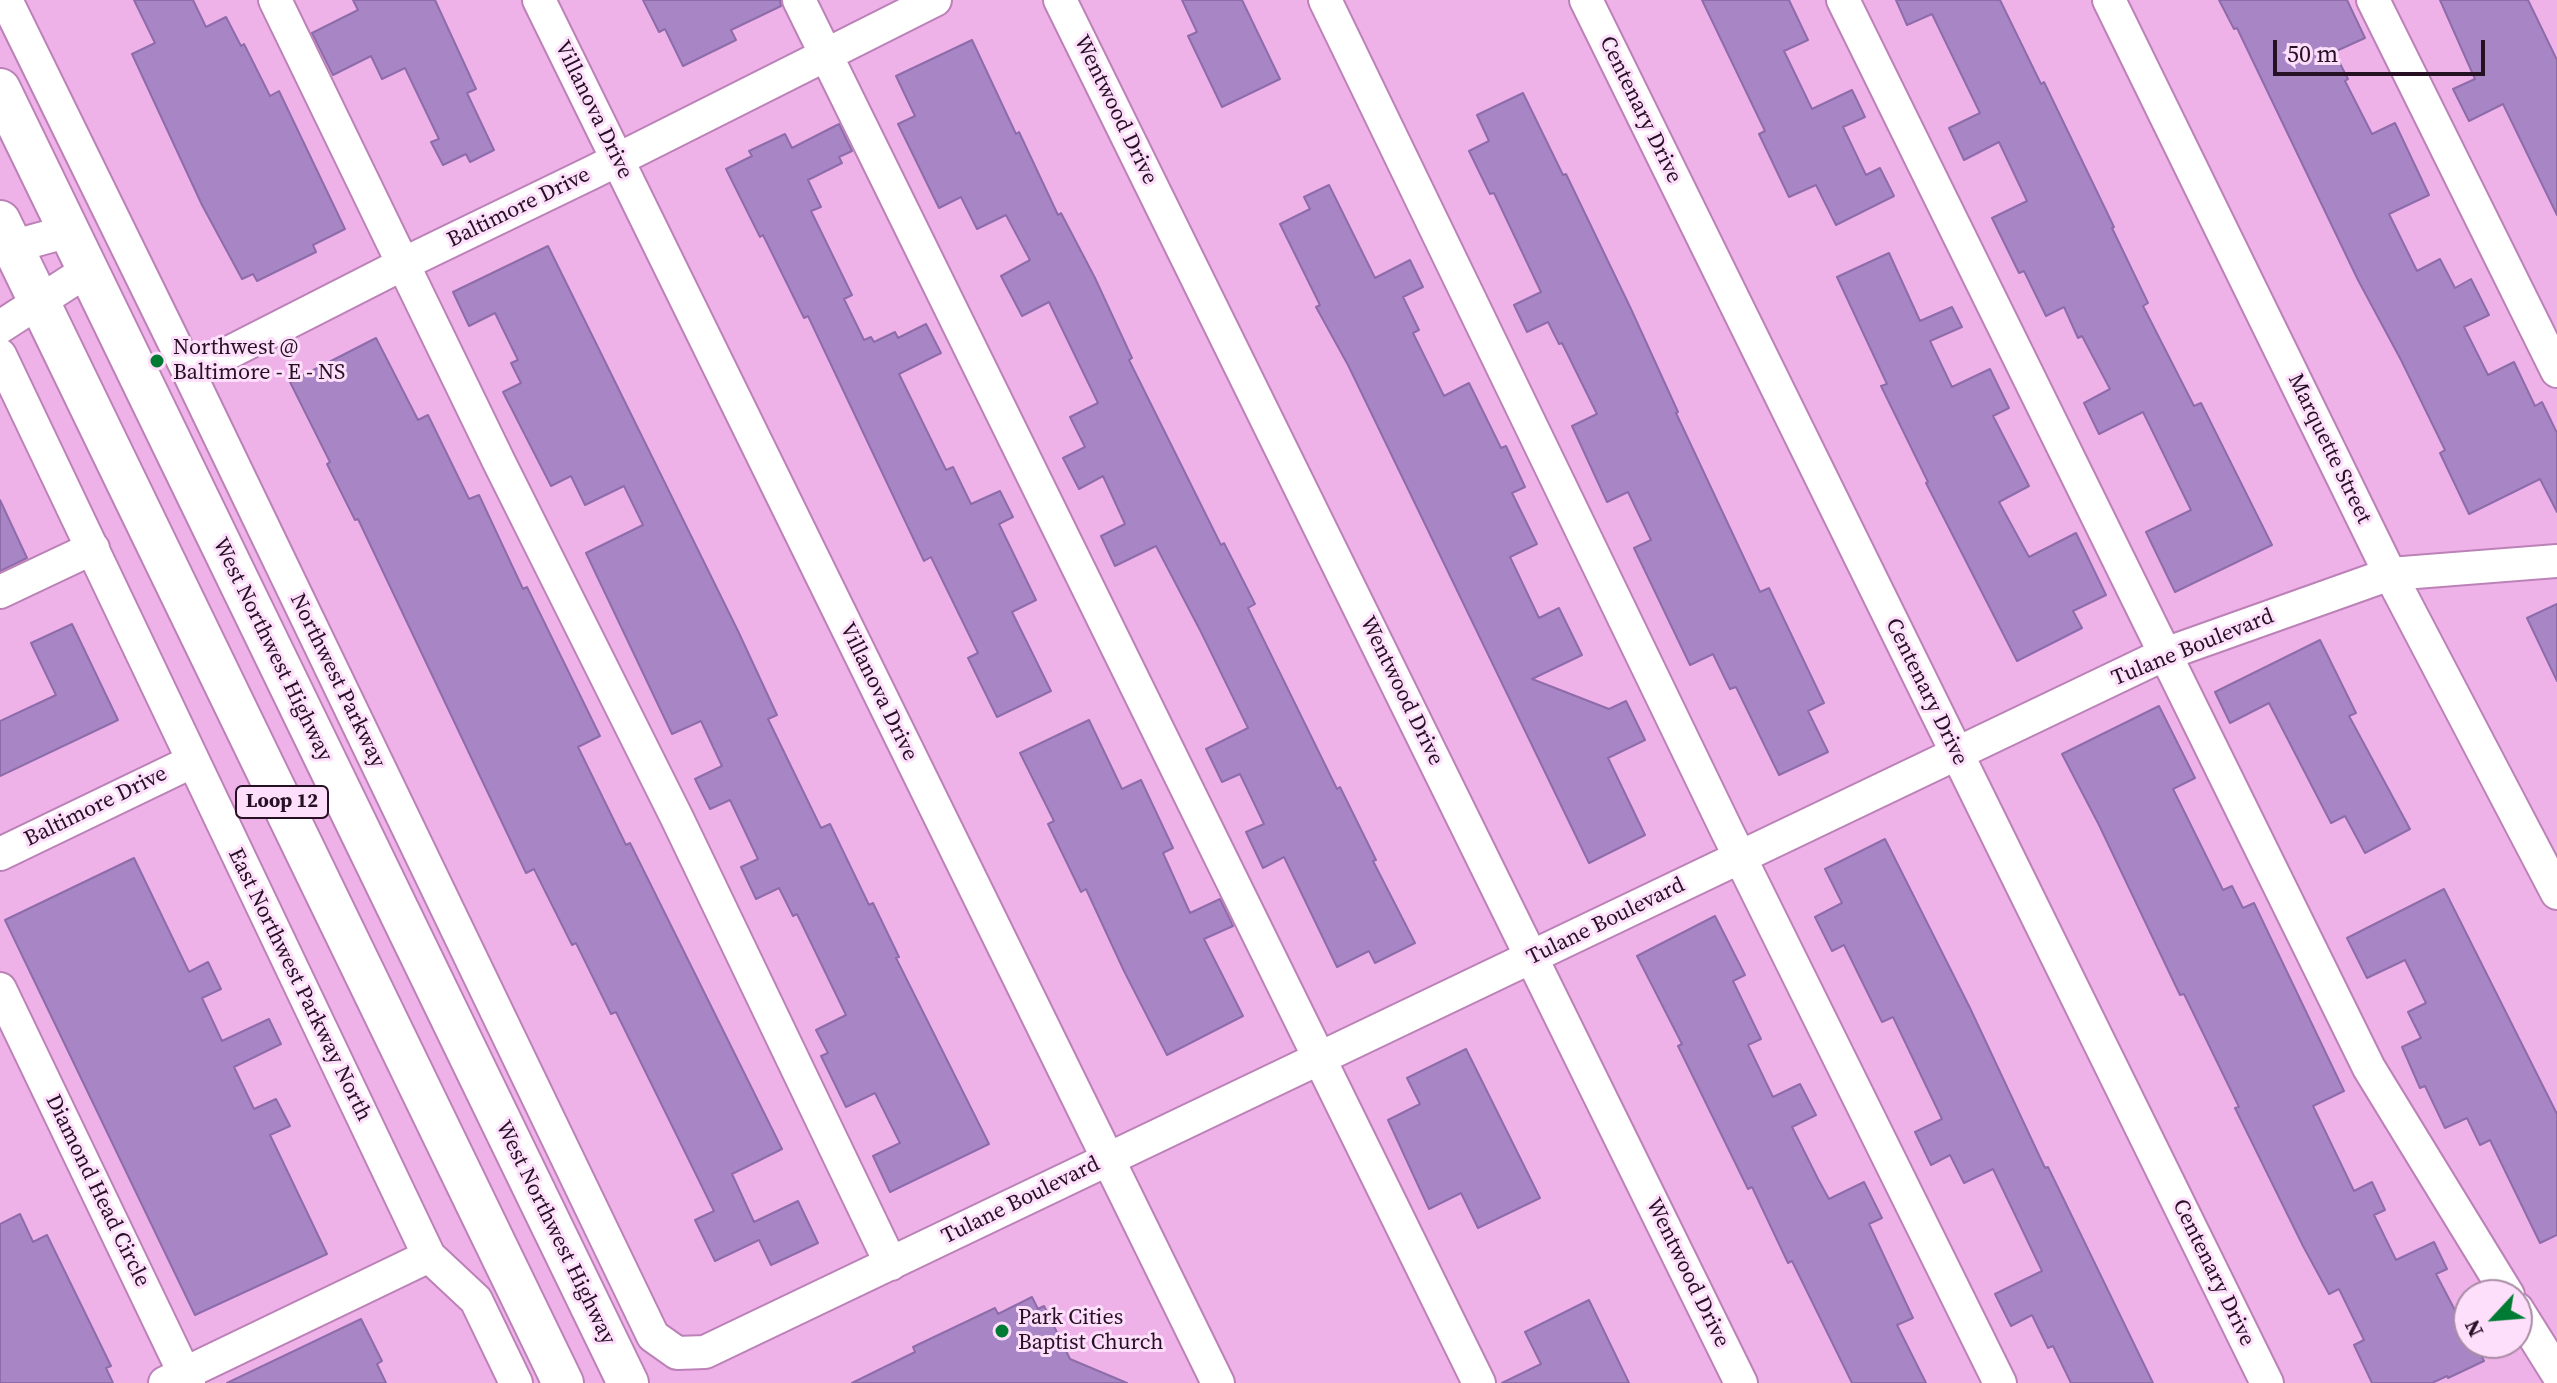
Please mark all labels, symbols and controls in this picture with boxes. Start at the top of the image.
scale bar [2277,24,2489,74]
street label: Wentwood Drive [1068,31,1162,189]
street label: Centenary Drive [1593,32,1687,188]
street label: Villanova Drive [548,37,638,183]
text: 50 m [2287,37,2338,70]
street label: Baltimore Drive [443,162,595,254]
place label: Northwest @ Baltimore - E - NS [173,335,345,386]
marker: Northwest @ Baltimore - E - NS [148,352,166,370]
street label: Marquette Street [2281,370,2377,528]
street label: West Northwest Highway [206,534,338,766]
street label: Northwest Parkway [283,590,391,772]
street label: Tulane Boulevard [2108,604,2278,692]
street label: Wentwood Drive [1354,612,1448,770]
street label: Centenary Drive [1879,614,1973,770]
street label: Villanova Drive [833,619,923,765]
street label: Baltimore Drive [20,761,172,853]
road number: Loop 12 [236,786,328,818]
street label: East Northwest Parkway North [221,844,377,1126]
street label: Tulane Boulevard [1523,872,1689,972]
street label: Diamond Head Circle [39,1091,155,1291]
street label: West Northwest Highway [489,1117,621,1349]
street label: Tulane Boulevard [938,1151,1104,1251]
street label: Wentwood Drive [1640,1194,1734,1352]
street label: Centenary Drive [2166,1195,2260,1351]
north arrow [2453,1279,2533,1359]
place label: Park Cities Baptist Church [1018,1305,1163,1356]
text: N [2456,1315,2490,1342]
marker: Park Cities Baptist Church [993,1322,1011,1340]

